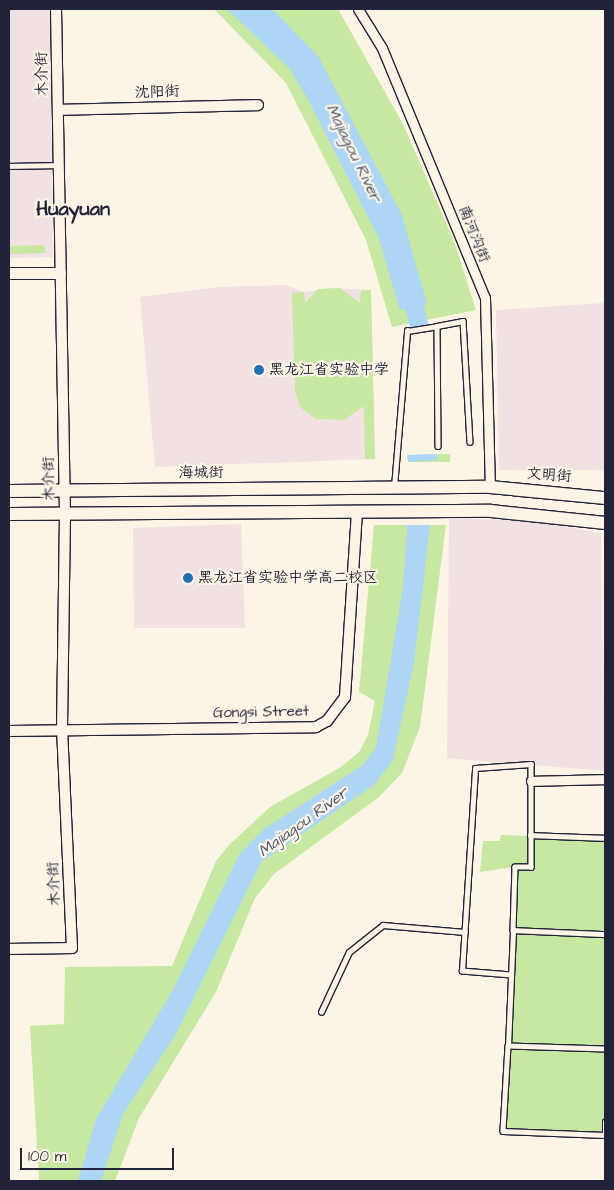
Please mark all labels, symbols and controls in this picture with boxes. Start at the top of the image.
street label: 木介街 [33,51,51,97]
street label: 沈阳街 [134,82,180,102]
water label: Majiagou River [322,101,386,205]
district label: Huayuan [36,197,110,221]
street label: 南河沟街 [454,203,494,265]
place label: 黑龙江省实验中学 [269,361,389,379]
marker: 黑龙江省实验中学 [253,364,265,376]
street label: 木介街 [40,456,58,502]
street label: 海城街 [179,464,223,482]
street label: 文明街 [526,464,572,486]
place label: 黑龙江省实验中学高二校区 [198,569,378,587]
marker: 黑龙江省实验中学高二校区 [182,572,194,584]
street label: Gongsi Street [213,702,309,722]
water label: Majiagou River [254,783,352,861]
street label: 木介街 [44,861,64,907]
scale bar [22,1138,176,1170]
text: 100 m [28,1146,67,1167]

